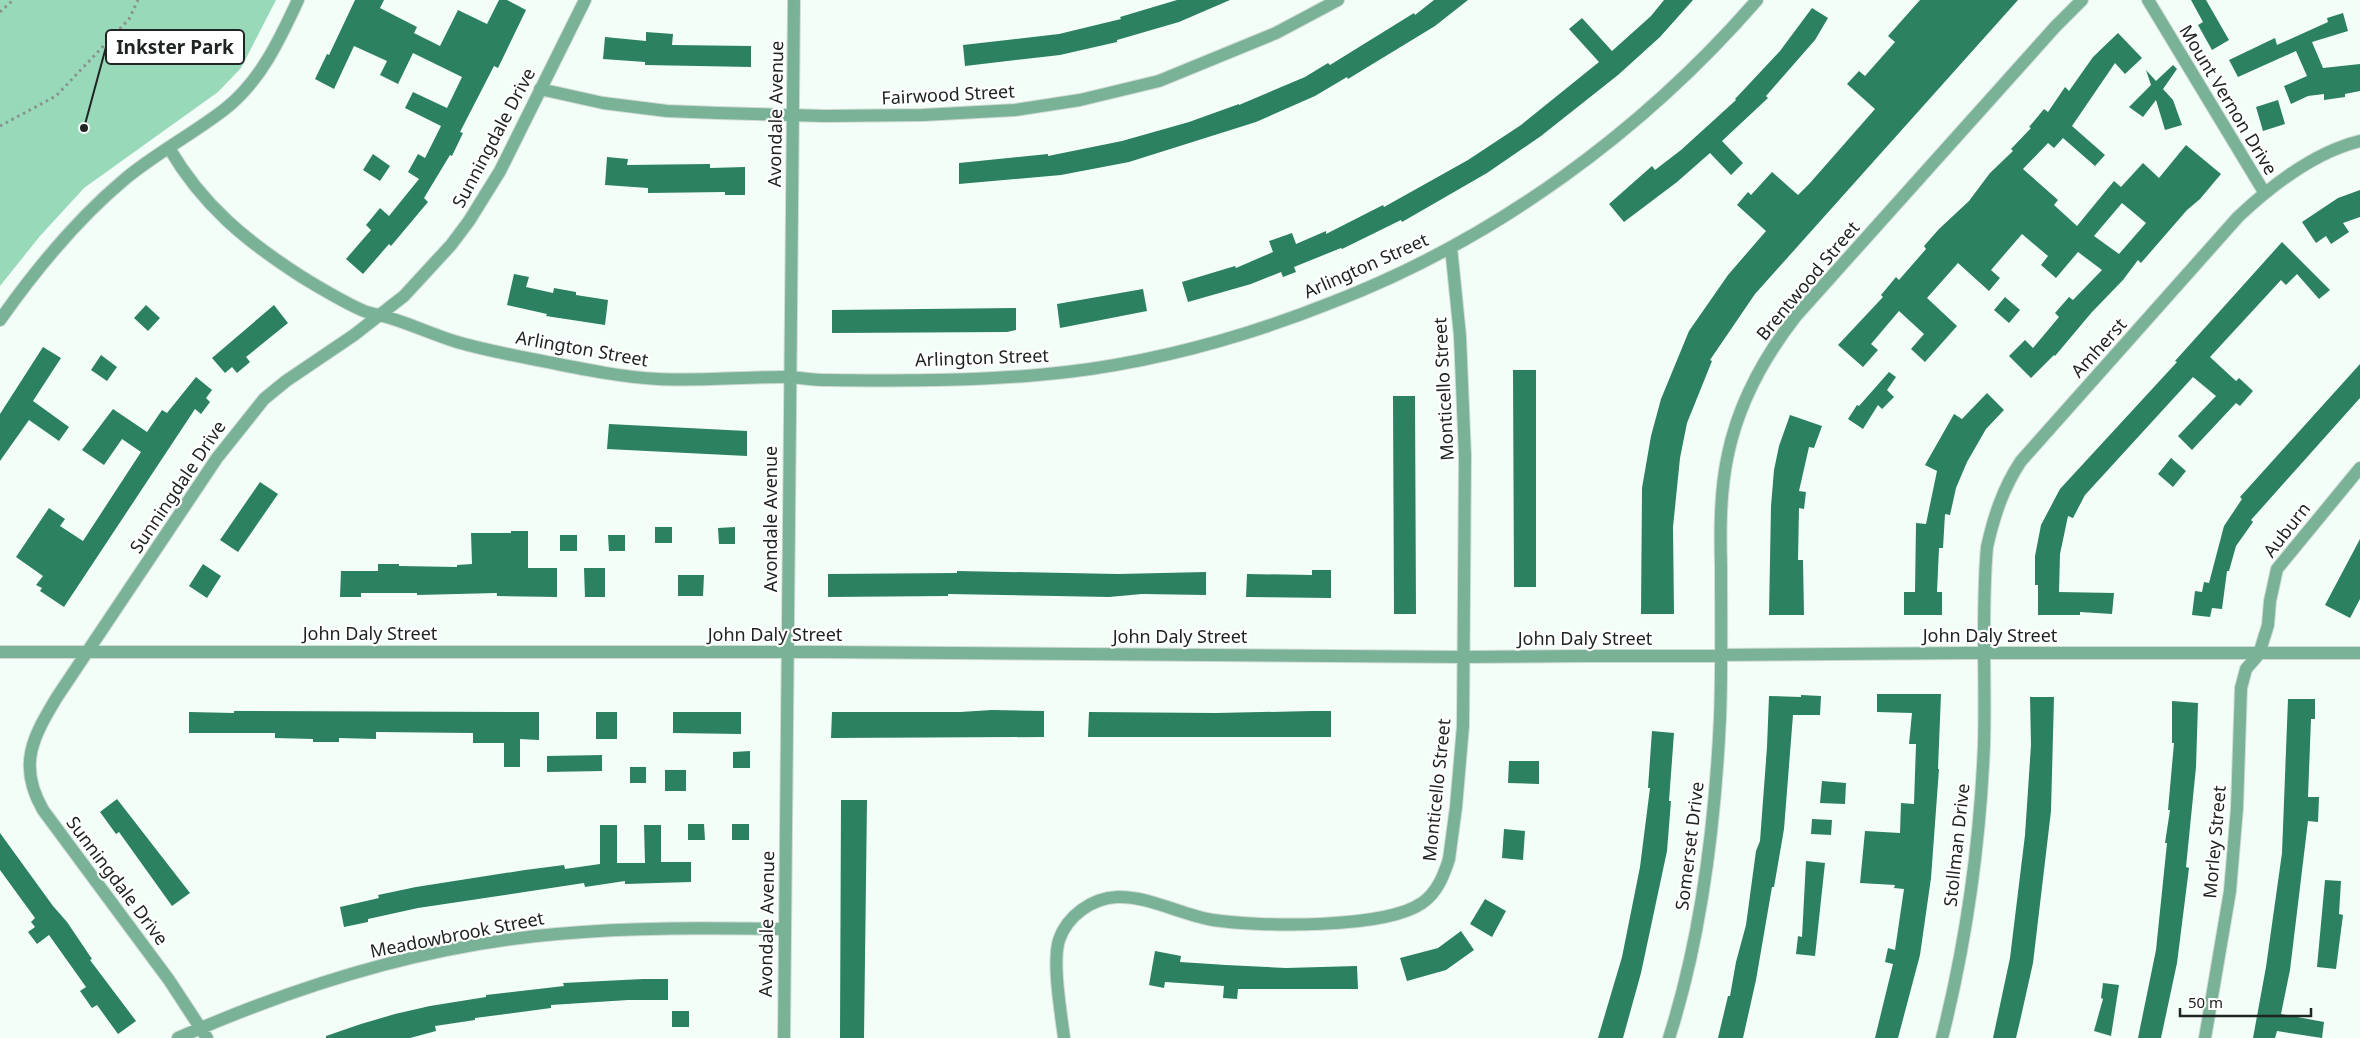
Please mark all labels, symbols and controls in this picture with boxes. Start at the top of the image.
street label: Mount Vernon Drive [2175,20,2283,179]
callout: Inkster Park [106,30,244,64]
text: Inkster Park [116,34,234,60]
street label: Avondale Avenue [762,41,788,187]
street label: Sunningdale Drive [446,63,540,212]
street label: Fairwood Street [881,78,1016,109]
street label: Brentwood Street [1750,215,1864,345]
street label: Arlington Street [1300,227,1432,303]
street label: Amherst [2065,312,2132,382]
street label: Monticello Street [1427,316,1459,461]
street label: Arlington Street [514,325,651,372]
street label: Arlington Street [915,343,1050,371]
street label: Sunningdale Drive [124,415,231,558]
street label: Avondale Avenue [758,446,782,592]
street label: Auburn [2257,497,2315,562]
street label: John Daly Street [301,621,438,645]
street label: John Daly Street [706,622,843,646]
street label: John Daly Street [1921,623,2058,647]
street label: John Daly Street [1111,624,1248,648]
street label: John Daly Street [1516,626,1653,650]
street label: Monticello Street [1417,717,1455,862]
street label: Somerset Drive [1669,780,1709,912]
street label: Stollman Drive [1938,782,1974,908]
street label: Morley Street [2197,784,2231,899]
street label: Sunningdale Drive [61,811,174,950]
street label: Avondale Avenue [753,851,779,997]
street label: Meadowbrook Street [368,905,546,963]
scale bar [2180,986,2311,1018]
text: 50 m [2188,992,2223,1012]

